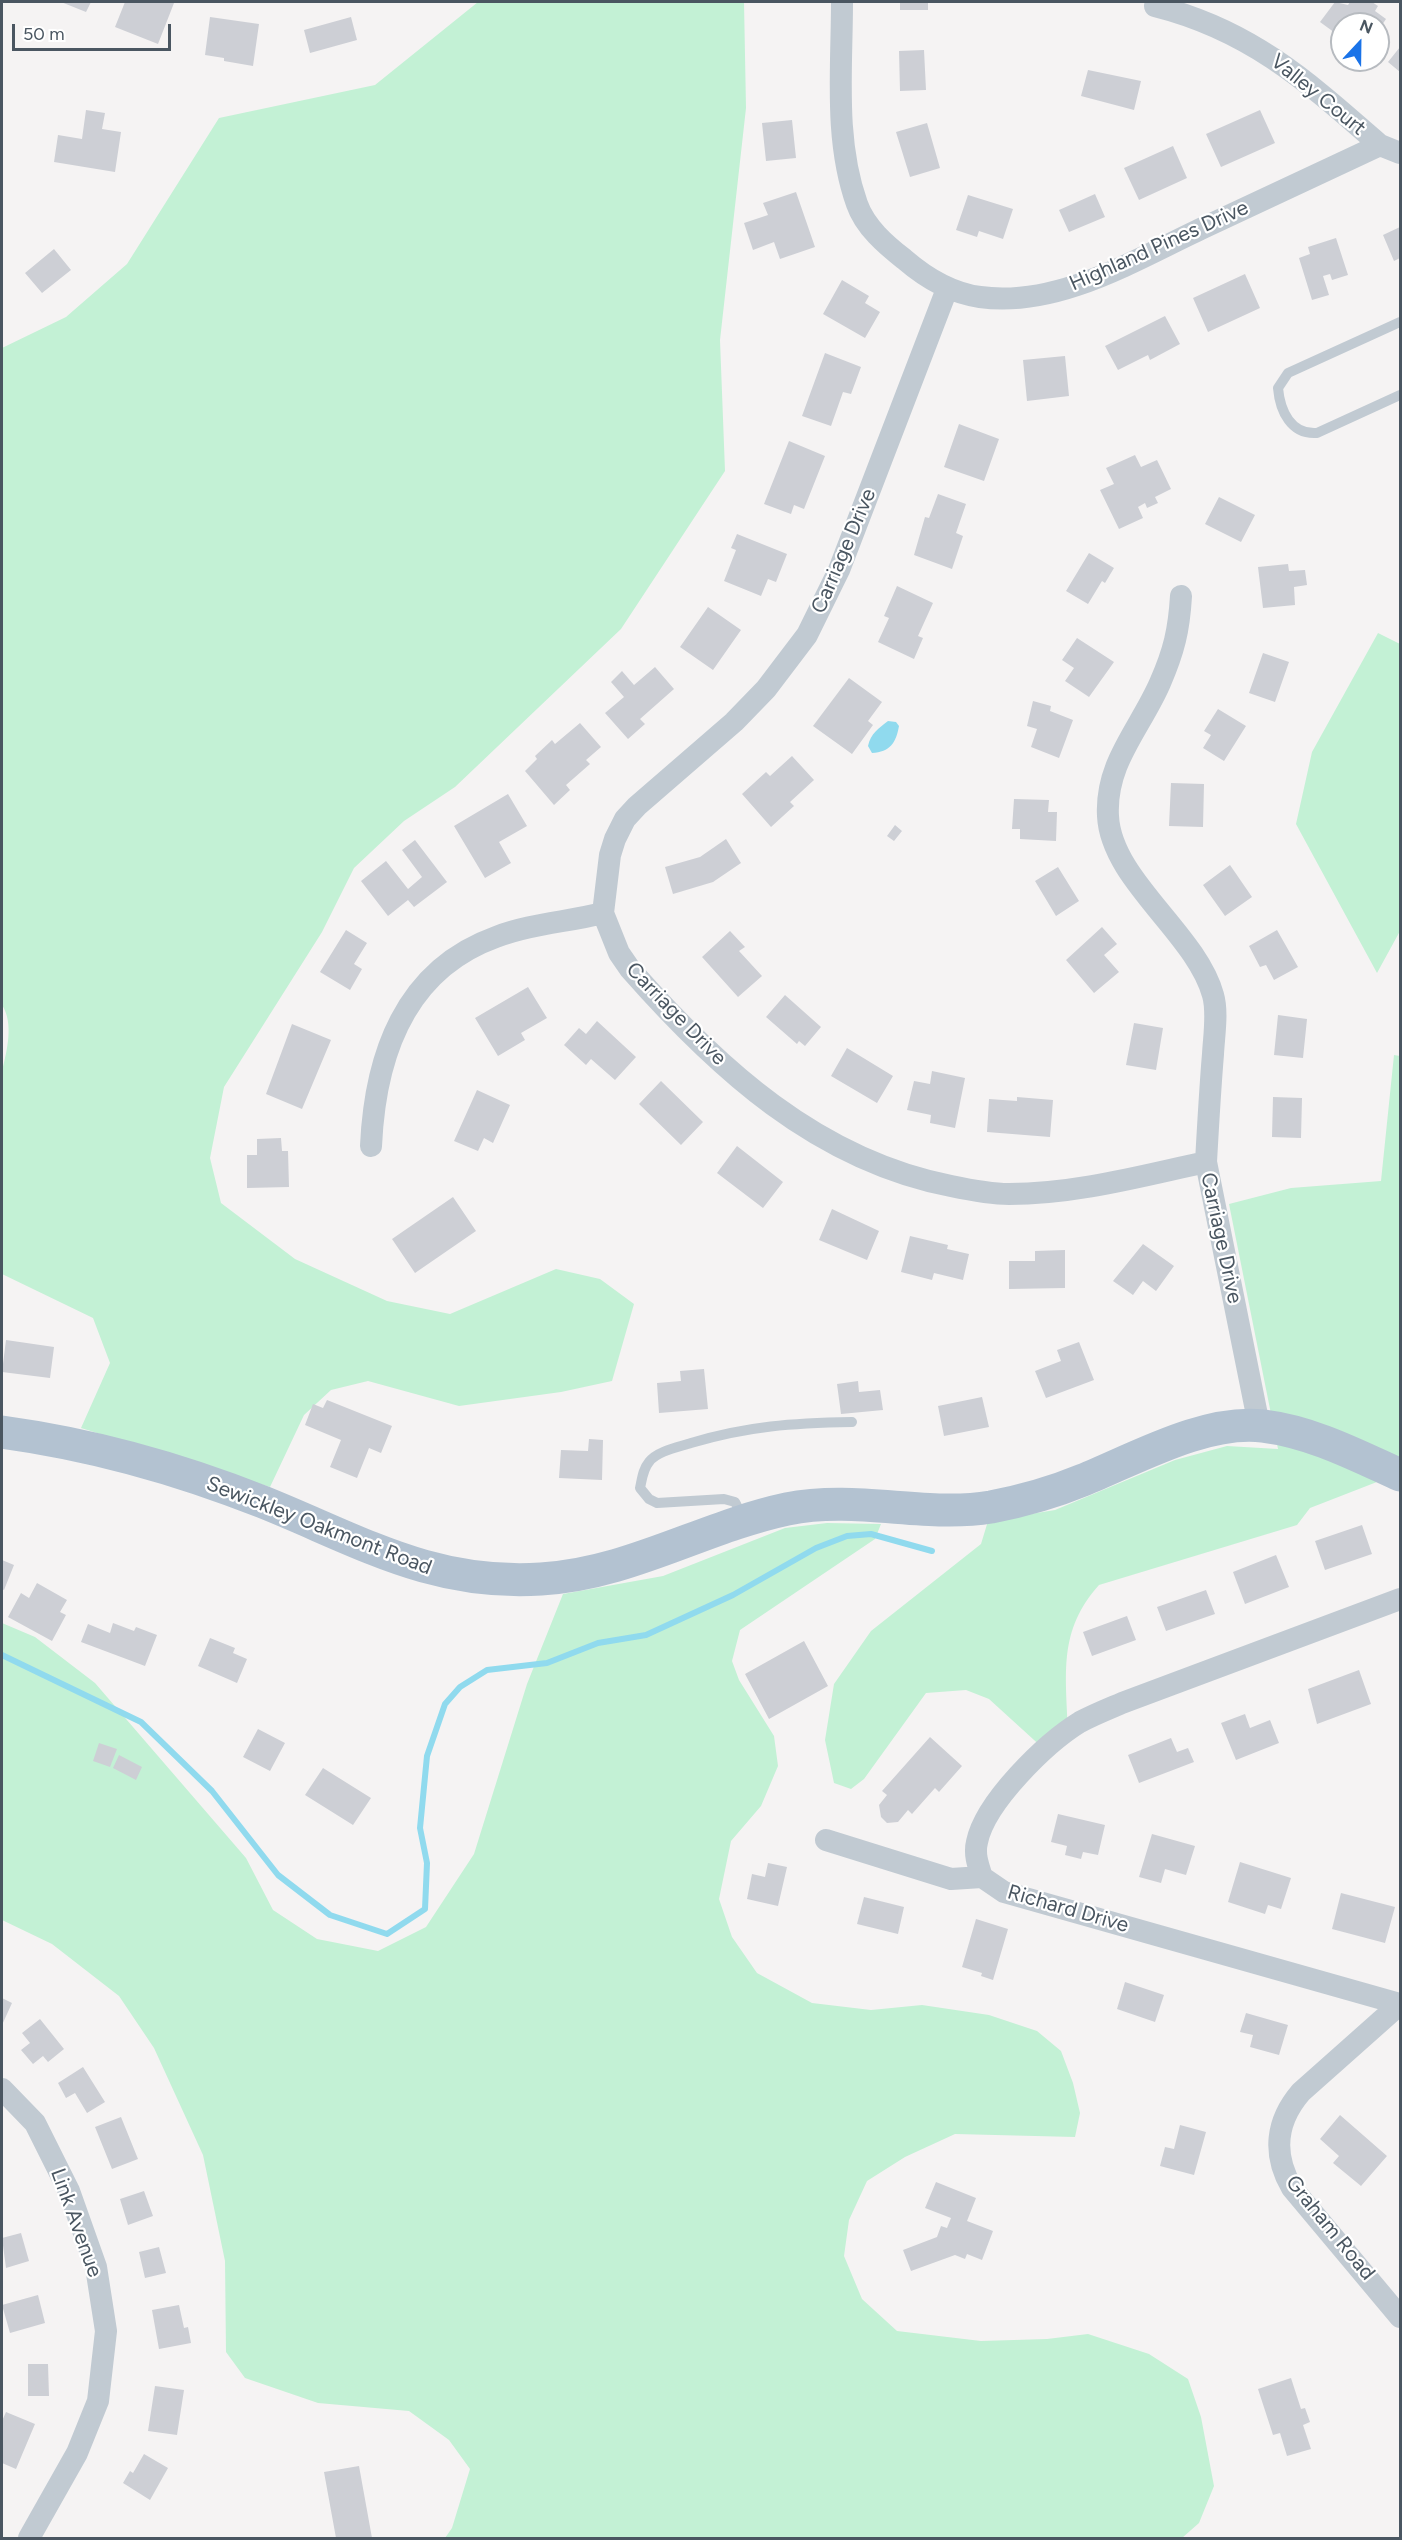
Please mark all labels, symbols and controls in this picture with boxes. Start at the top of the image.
scale bar [15,12,174,50]
north arrow [1330,12,1390,72]
text: N [1357,16,1375,38]
text: 50 m [23,23,65,45]
street label: Valley Court [1265,49,1371,141]
street label: Highland Pines Drive [1066,195,1252,297]
street label: Carriage Drive [806,485,882,617]
street label: Carriage Drive [621,957,731,1071]
street label: Carriage Drive [1195,1170,1247,1306]
street label: Sewickley Oakmont Road [203,1471,435,1581]
street label: Richard Drive [1004,1880,1132,1938]
street label: Link Avenue [45,2165,107,2281]
street label: Graham Road [1280,2170,1380,2286]

